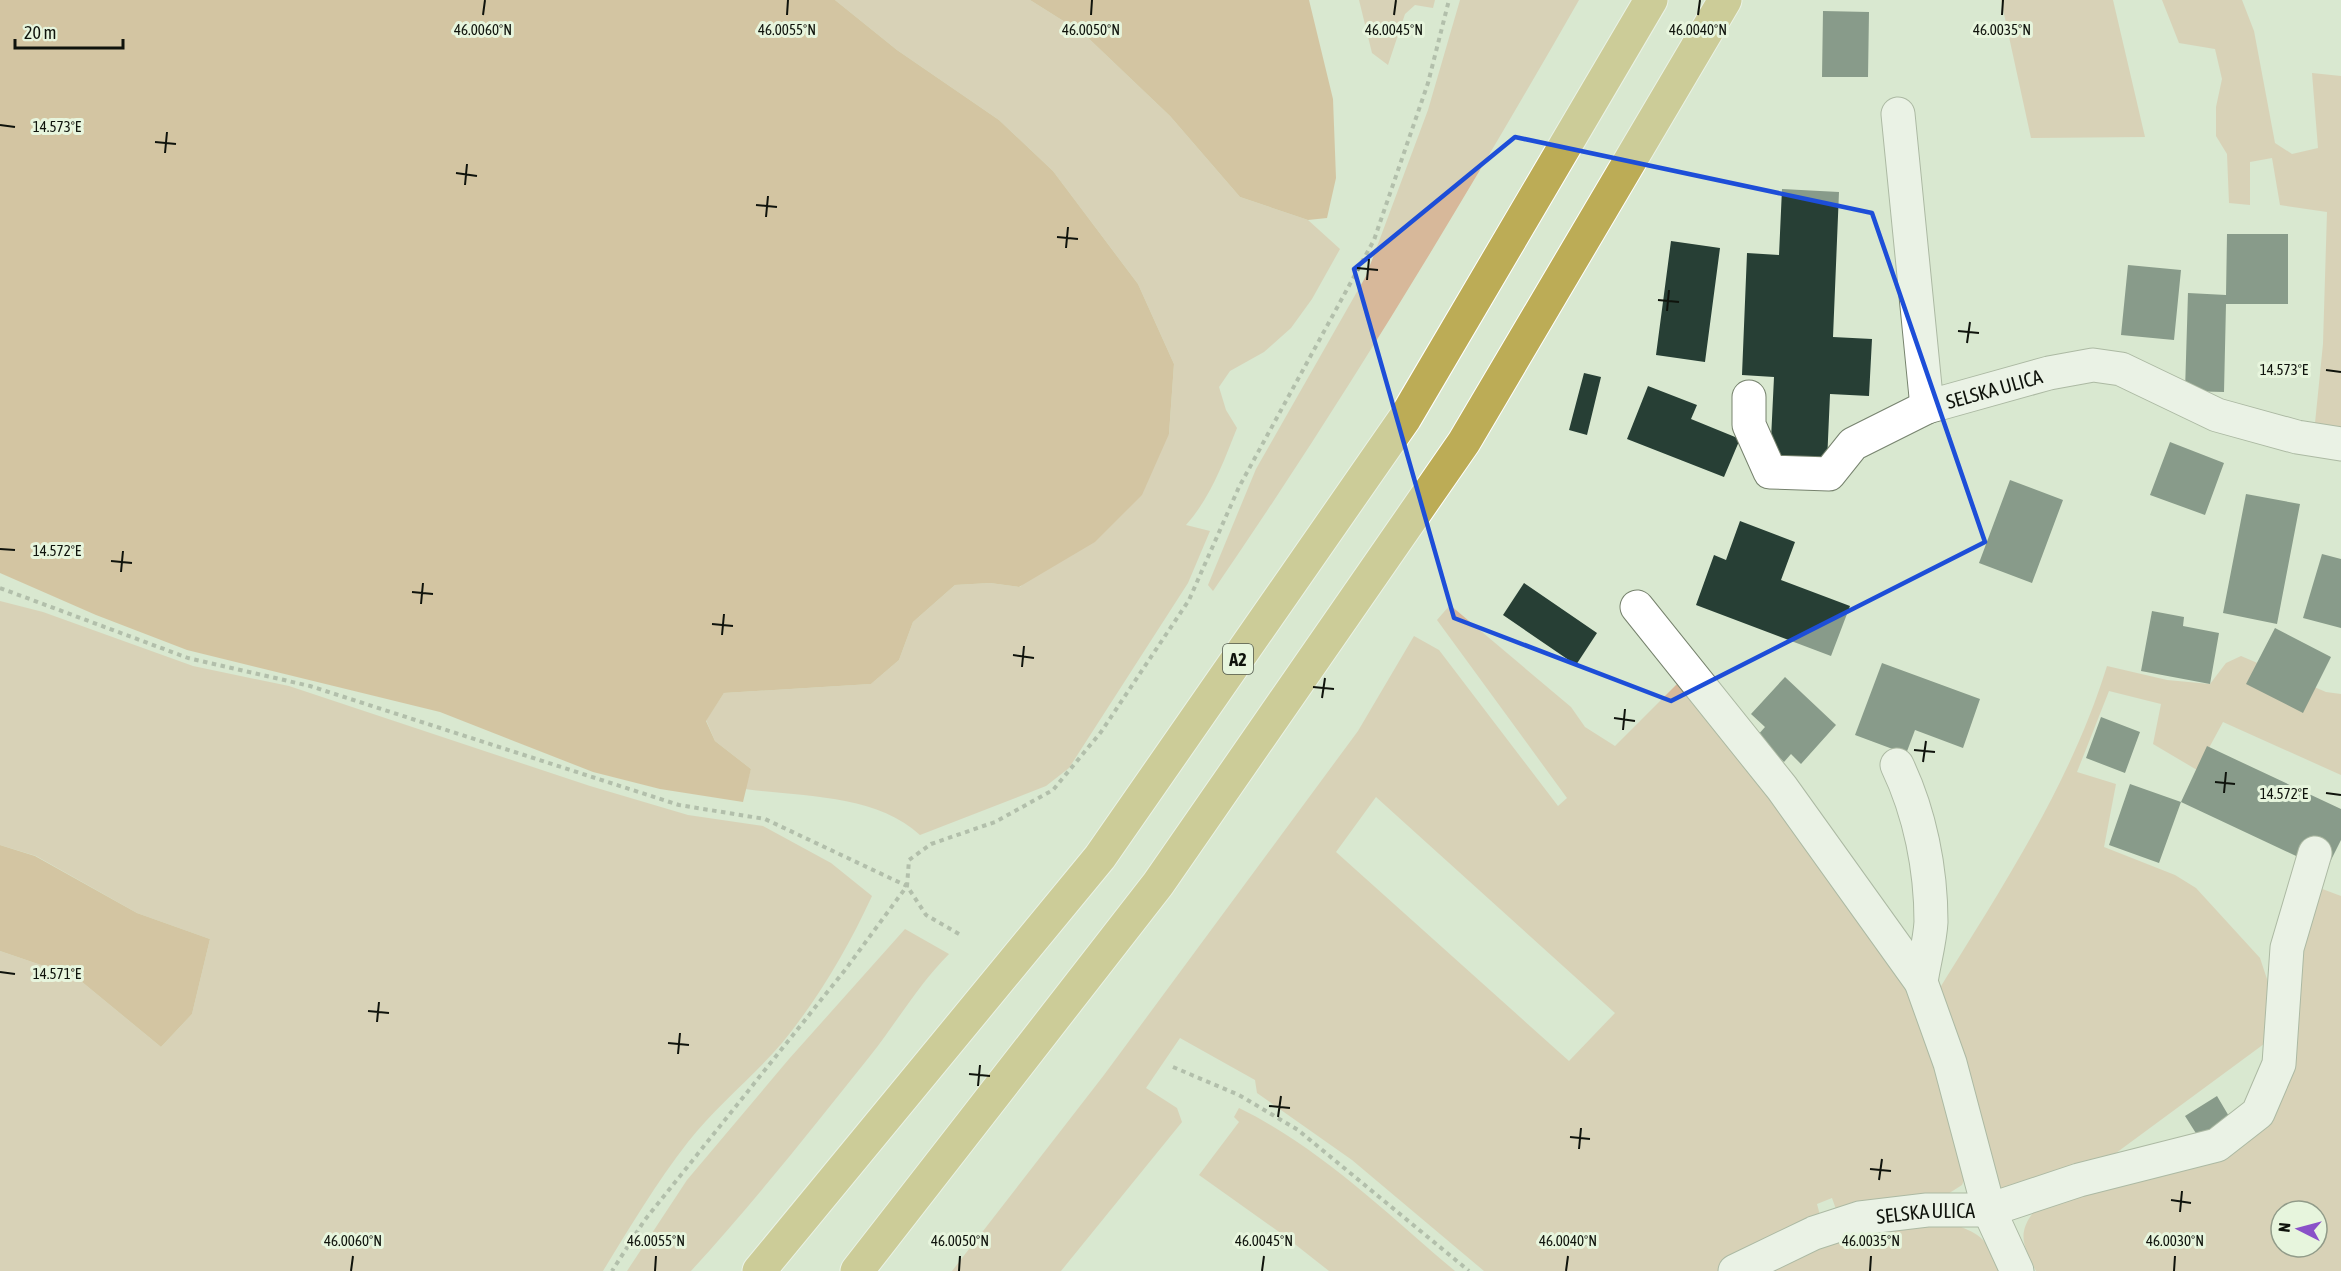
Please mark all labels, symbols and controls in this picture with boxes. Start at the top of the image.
scale bar [15,12,123,50]
text: 46.0060°N [454,21,512,38]
text: 46.0055°N [758,21,816,38]
text: 46.0050°N [1062,21,1120,38]
text: 46.0045°N [1365,21,1423,38]
text: 46.0040°N [1669,21,1727,38]
text: 46.0035°N [1973,21,2031,38]
text: 20 m [24,22,56,43]
text: 14.573°E [33,118,82,135]
text: 14.573°E [2260,361,2309,378]
street label: SELSKA ULICA [1943,364,2045,413]
text: 14.572°E [33,542,82,559]
road number: A2 [1223,644,1253,674]
text: 14.572°E [2260,785,2309,802]
text: 14.571°E [33,965,82,982]
street label: SELSKA ULICA [1875,1198,1975,1227]
north arrow [2269,1199,2329,1259]
text: N [2275,1222,2294,1233]
text: 46.0060°N [324,1232,382,1249]
text: 46.0055°N [627,1232,685,1249]
text: 46.0050°N [931,1232,989,1249]
text: 46.0045°N [1235,1232,1293,1249]
text: 46.0040°N [1539,1232,1597,1249]
text: 46.0035°N [1842,1232,1900,1249]
text: 46.0030°N [2146,1232,2204,1249]

